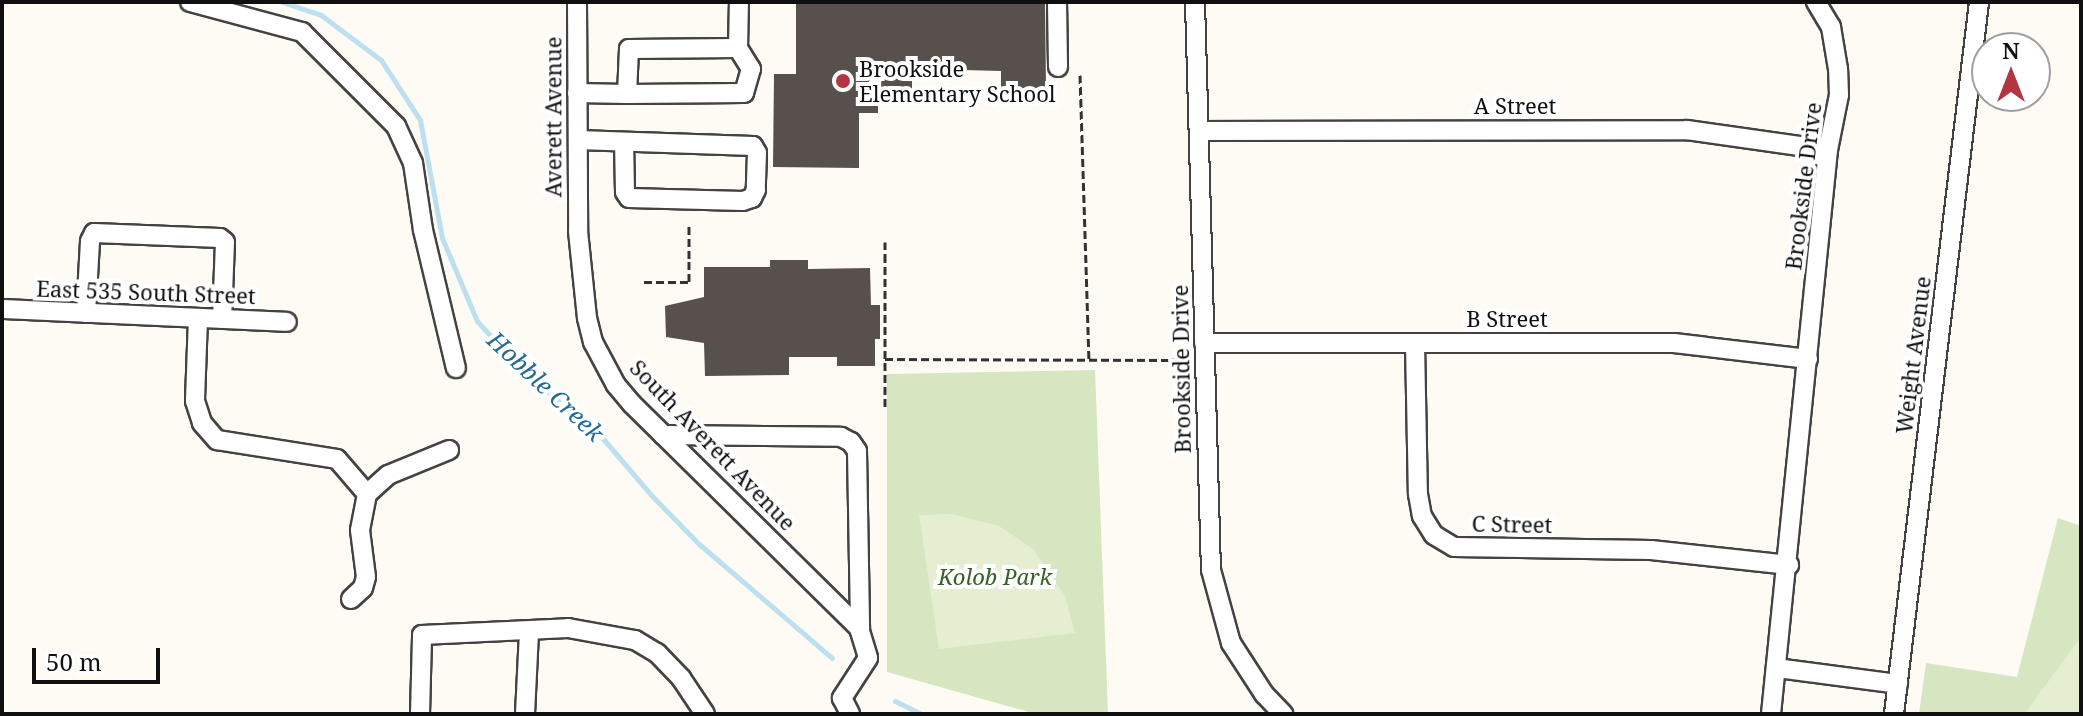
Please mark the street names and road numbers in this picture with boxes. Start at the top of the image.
street label: Averett Avenue [540,37,566,197]
street label: A Street [1474,93,1556,119]
street label: Brookside Drive [1780,101,1826,271]
street label: East 535 South Street [36,275,256,309]
street label: Weight Avenue [1890,275,1936,435]
street label: Brookside Drive [1166,284,1196,454]
street label: B Street [1466,306,1548,332]
street label: South Averett Avenue [625,354,801,536]
street label: C Street [1471,510,1553,538]

